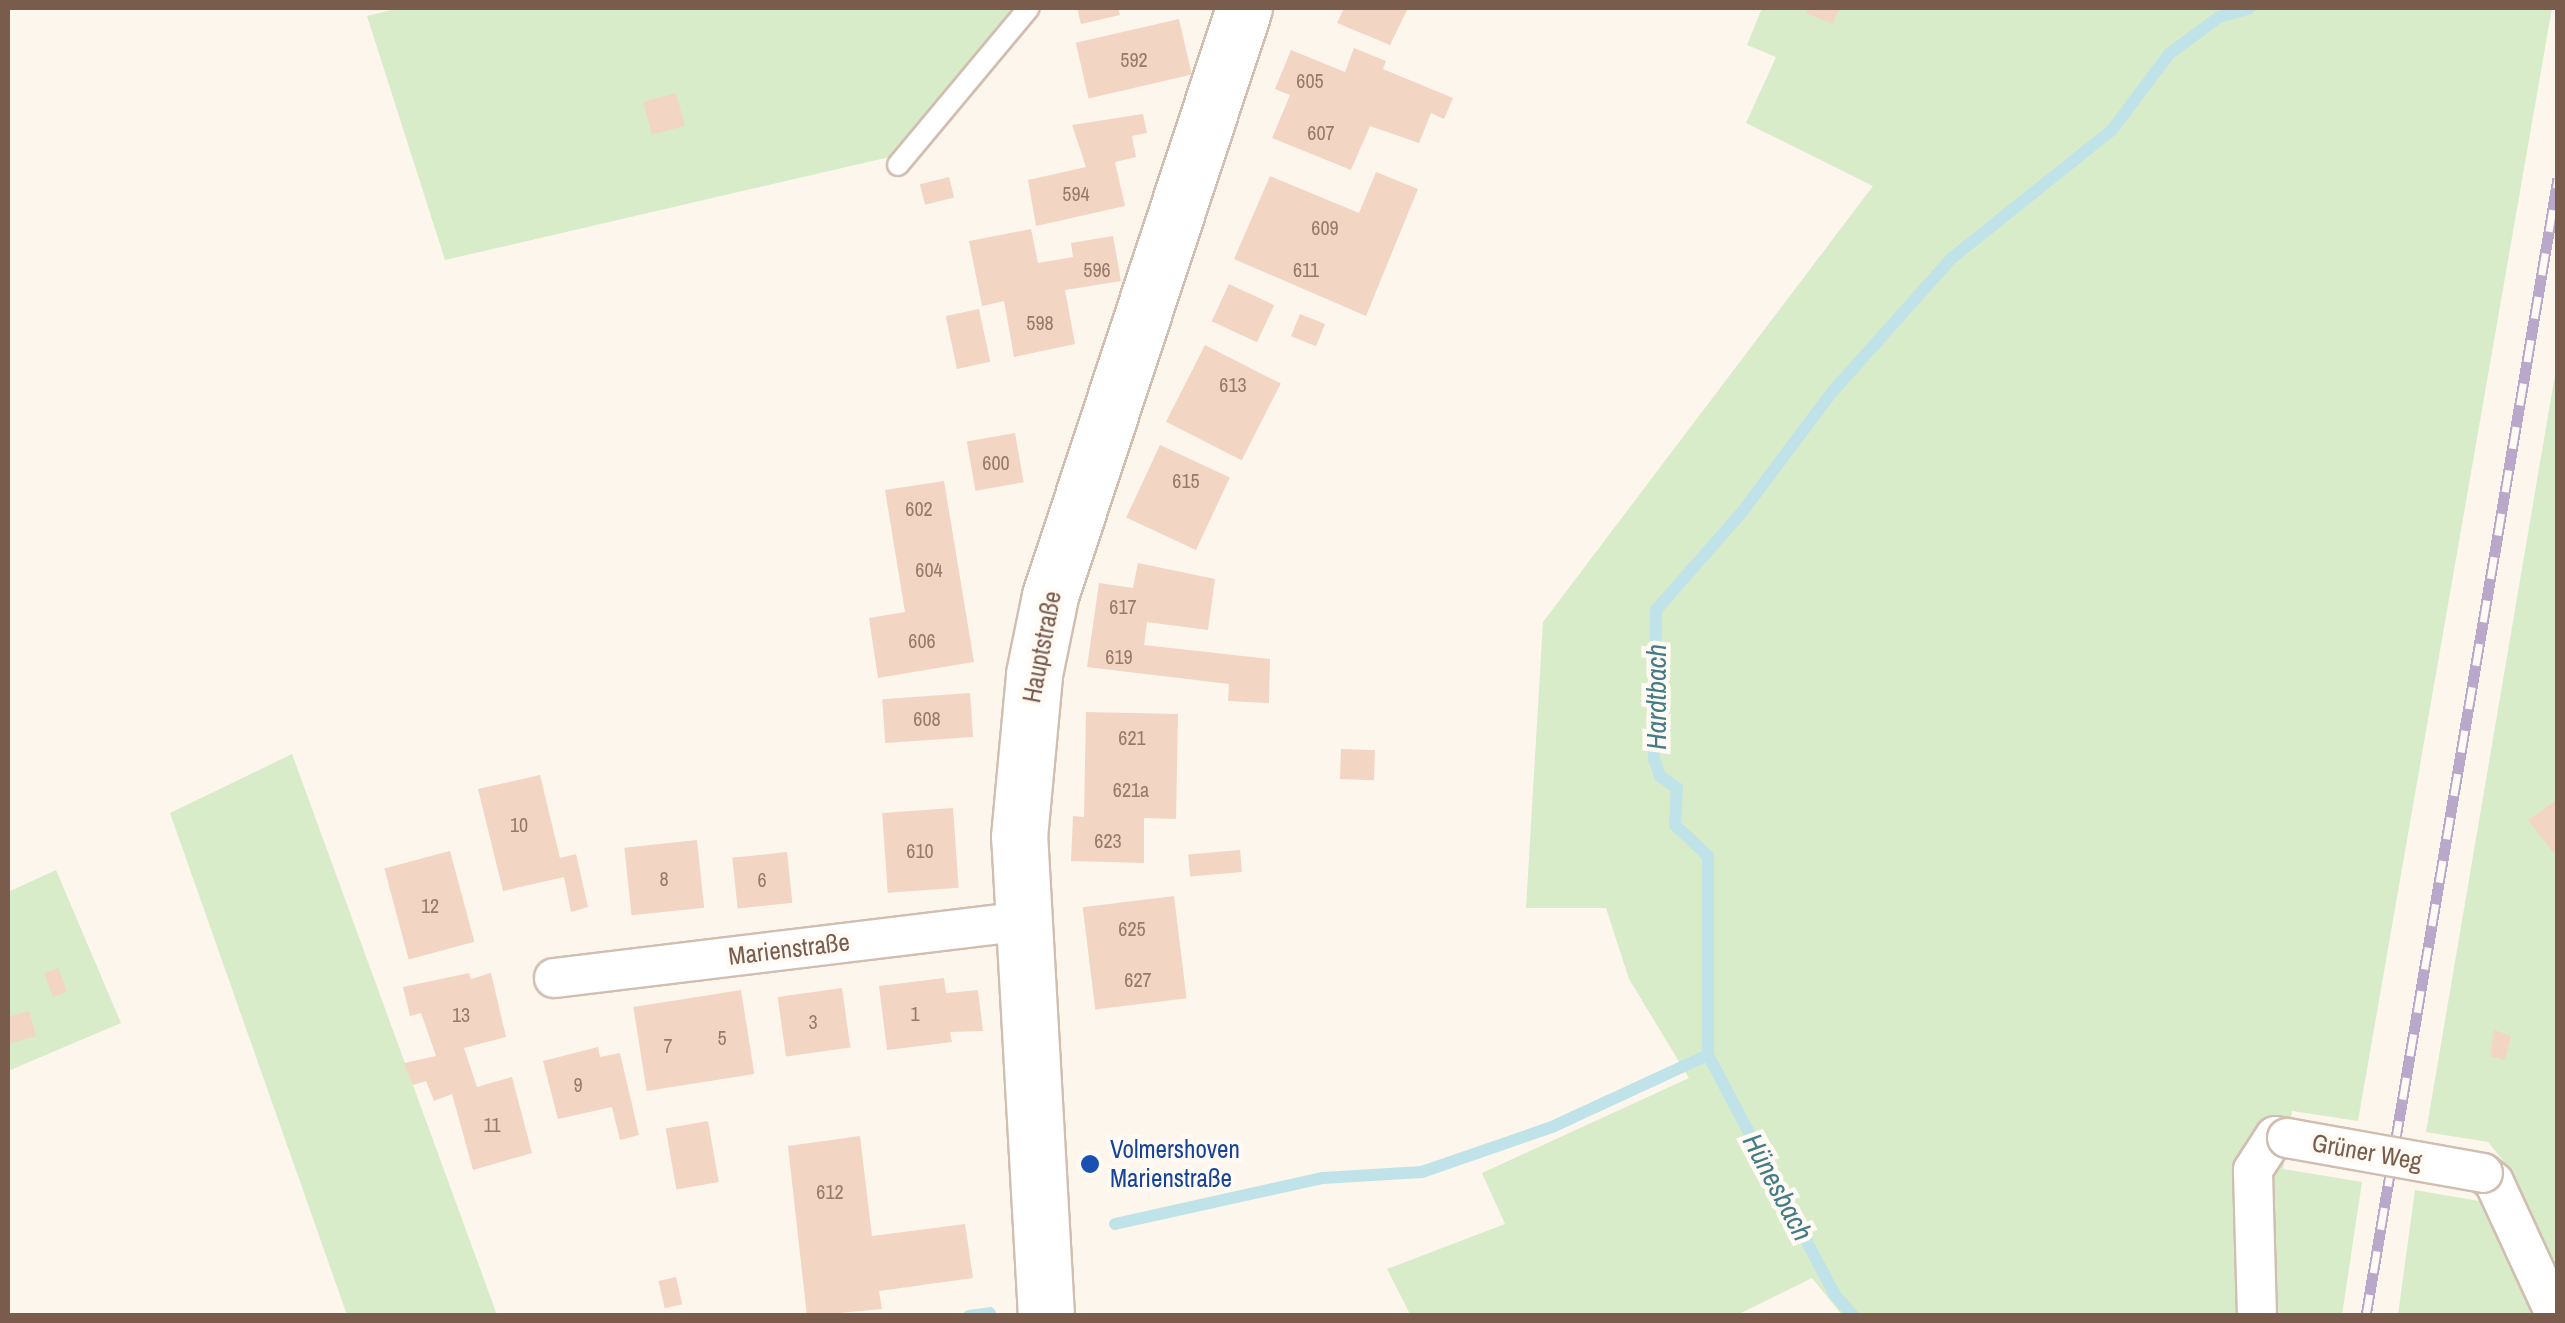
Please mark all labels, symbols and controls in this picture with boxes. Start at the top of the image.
house number: 592 [1120,47,1148,71]
house number: 605 [1296,68,1324,92]
house number: 607 [1307,120,1335,144]
house number: 594 [1062,181,1090,205]
house number: 609 [1311,215,1339,239]
house number: 596 [1083,257,1111,281]
house number: 611 [1293,257,1319,281]
house number: 598 [1026,310,1054,334]
house number: 613 [1219,372,1247,396]
house number: 600 [982,450,1010,474]
house number: 615 [1172,468,1200,492]
house number: 602 [905,496,933,520]
house number: 604 [915,557,943,581]
street label: Hauptstraße [1017,589,1067,705]
house number: 617 [1109,594,1137,618]
house number: 606 [908,628,936,652]
house number: 619 [1105,644,1133,668]
water label: Hardtbach [1639,644,1673,750]
house number: 608 [913,706,941,730]
house number: 621 [1118,725,1146,749]
house number: 621a [1113,777,1149,801]
house number: 10 [510,812,528,836]
house number: 623 [1094,828,1122,852]
house number: 610 [906,838,934,862]
house number: 8 [659,866,669,890]
house number: 6 [757,867,767,891]
house number: 12 [421,893,439,917]
house number: 625 [1118,916,1146,940]
street label: Marienstraße [727,927,851,971]
house number: 627 [1124,967,1152,991]
house number: 1 [910,1001,920,1025]
house number: 13 [452,1002,470,1026]
house number: 3 [808,1009,818,1033]
house number: 5 [717,1025,727,1049]
house number: 7 [663,1033,673,1057]
house number: 9 [573,1072,583,1096]
house number: 11 [483,1112,501,1136]
water label: Hünesbach [1736,1128,1820,1246]
street label: Grüner Weg [2310,1128,2424,1176]
place label: Volmershoven Marienstraße [1110,1135,1240,1194]
marker: Volmershoven Marienstraße [1079,1153,1101,1175]
house number: 612 [816,1179,844,1203]

